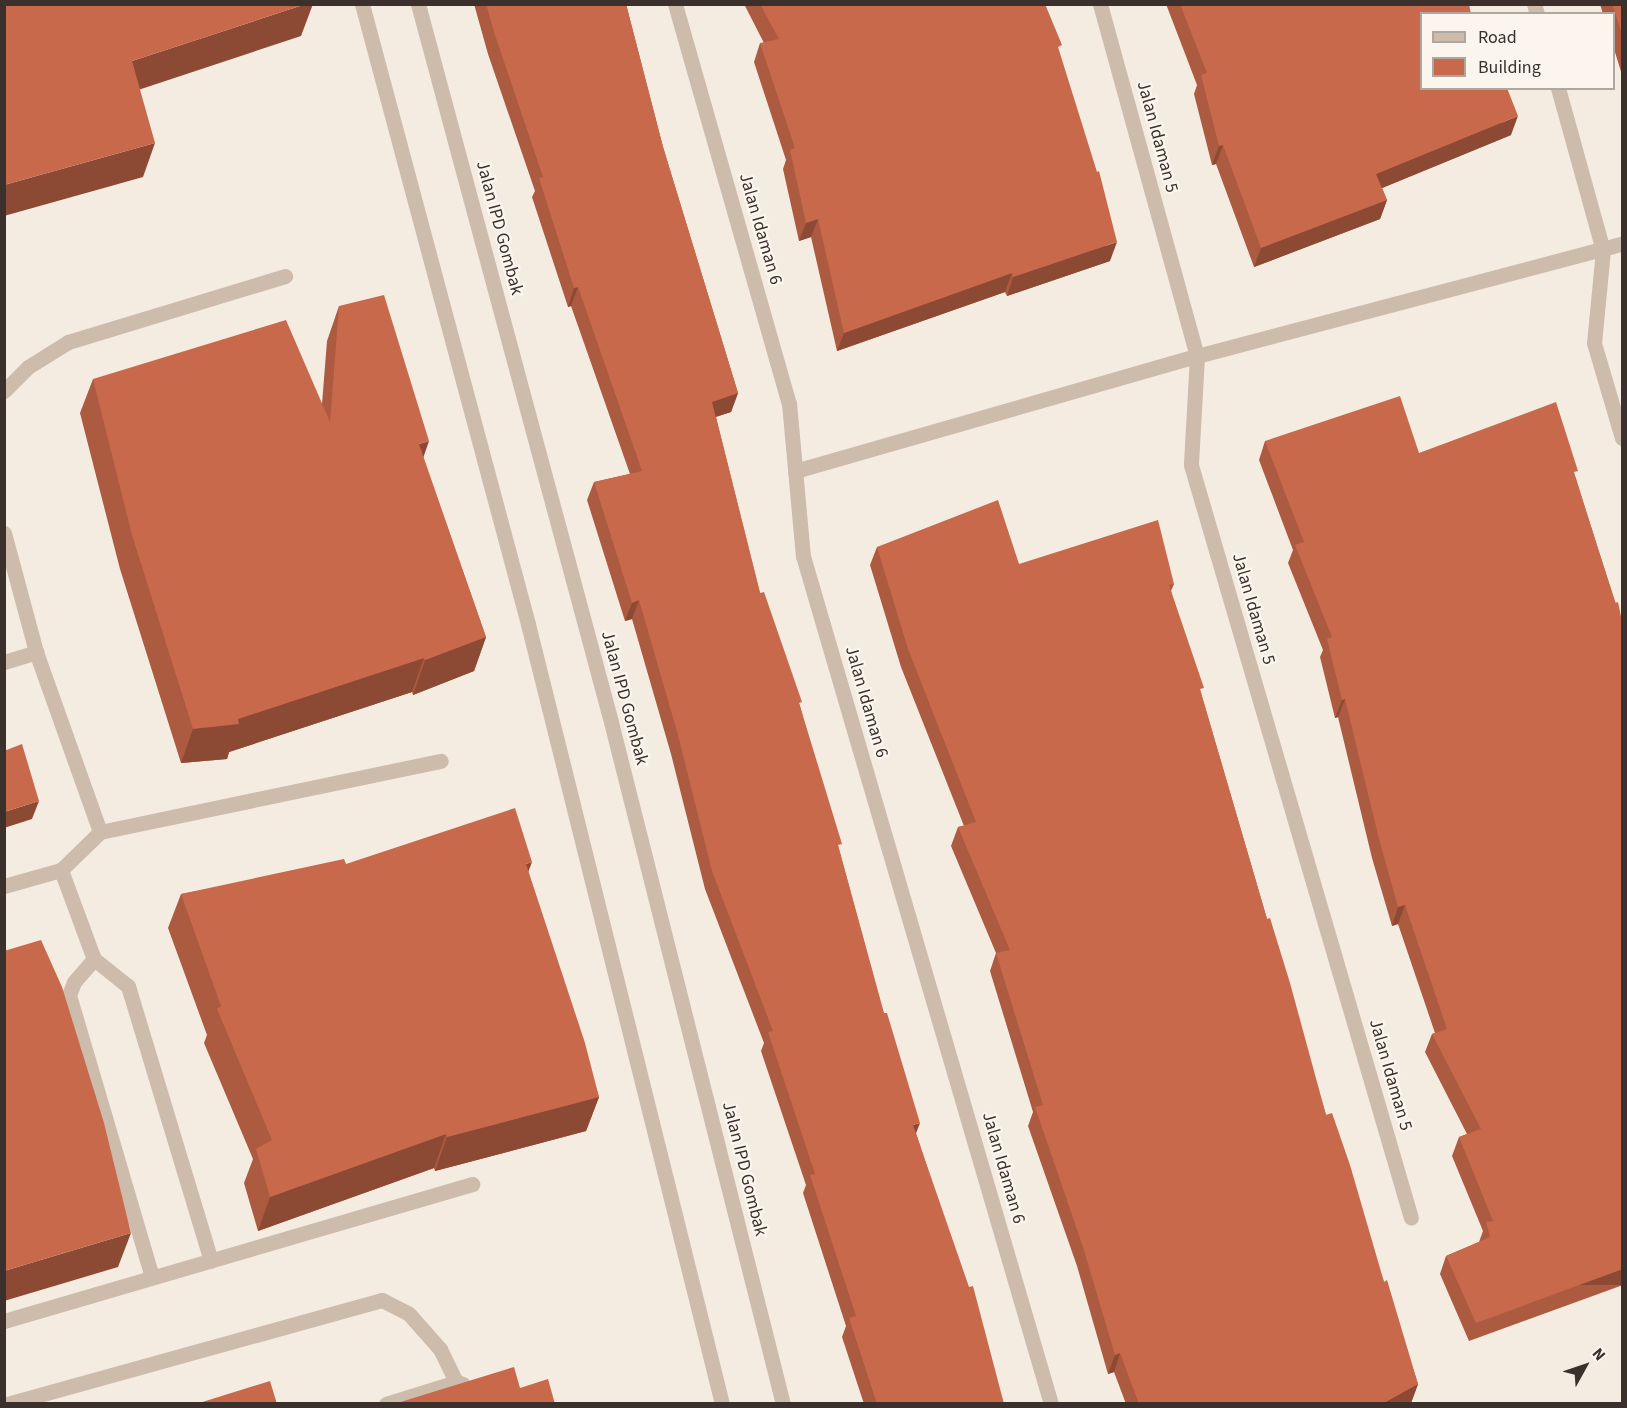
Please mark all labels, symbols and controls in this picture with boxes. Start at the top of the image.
legend [1420,12,1615,90]
text: Road [1478,25,1517,50]
text: Building [1478,55,1541,80]
street label: Jalan Idaman 5 [1132,79,1182,195]
street label: Jalan IPD Gombak [471,159,527,297]
street label: Jalan Idaman 6 [734,171,786,287]
street label: Jalan Idaman 5 [1227,551,1279,667]
street label: Jalan IPD Gombak [596,629,652,767]
street label: Jalan Idaman 6 [840,644,892,760]
street label: Jalan Idaman 5 [1364,1017,1416,1133]
street label: Jalan IPD Gombak [717,1100,771,1238]
street label: Jalan Idaman 6 [977,1110,1029,1226]
north arrow [1555,1336,1615,1396]
text: N [1587,1343,1611,1366]

